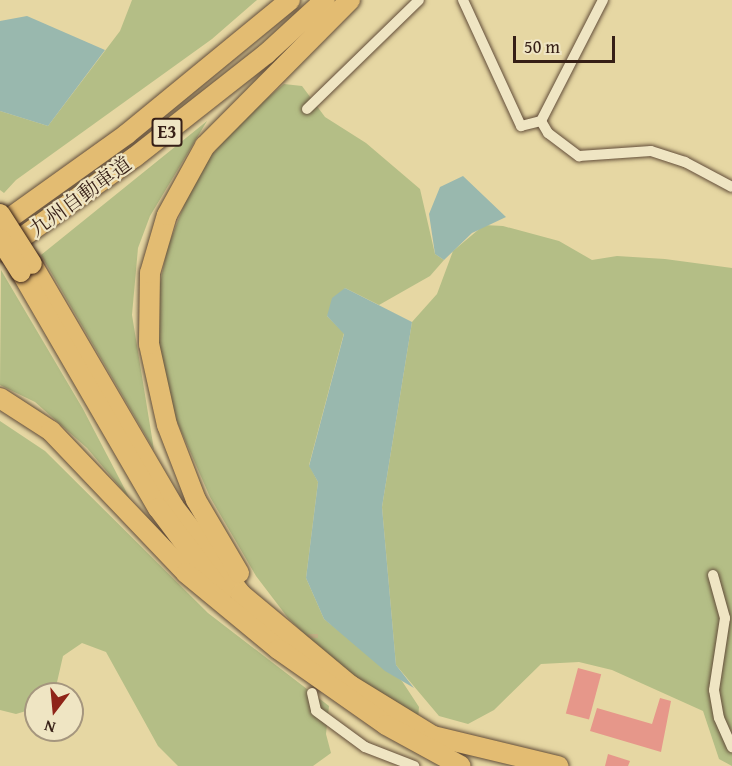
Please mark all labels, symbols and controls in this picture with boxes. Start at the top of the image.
scale bar [516,24,618,62]
text: 50 m [524,33,560,60]
road number: E3 [150,117,184,147]
street label: 九州自動車道 [24,151,136,241]
north arrow [24,682,84,742]
text: N [41,714,58,740]

